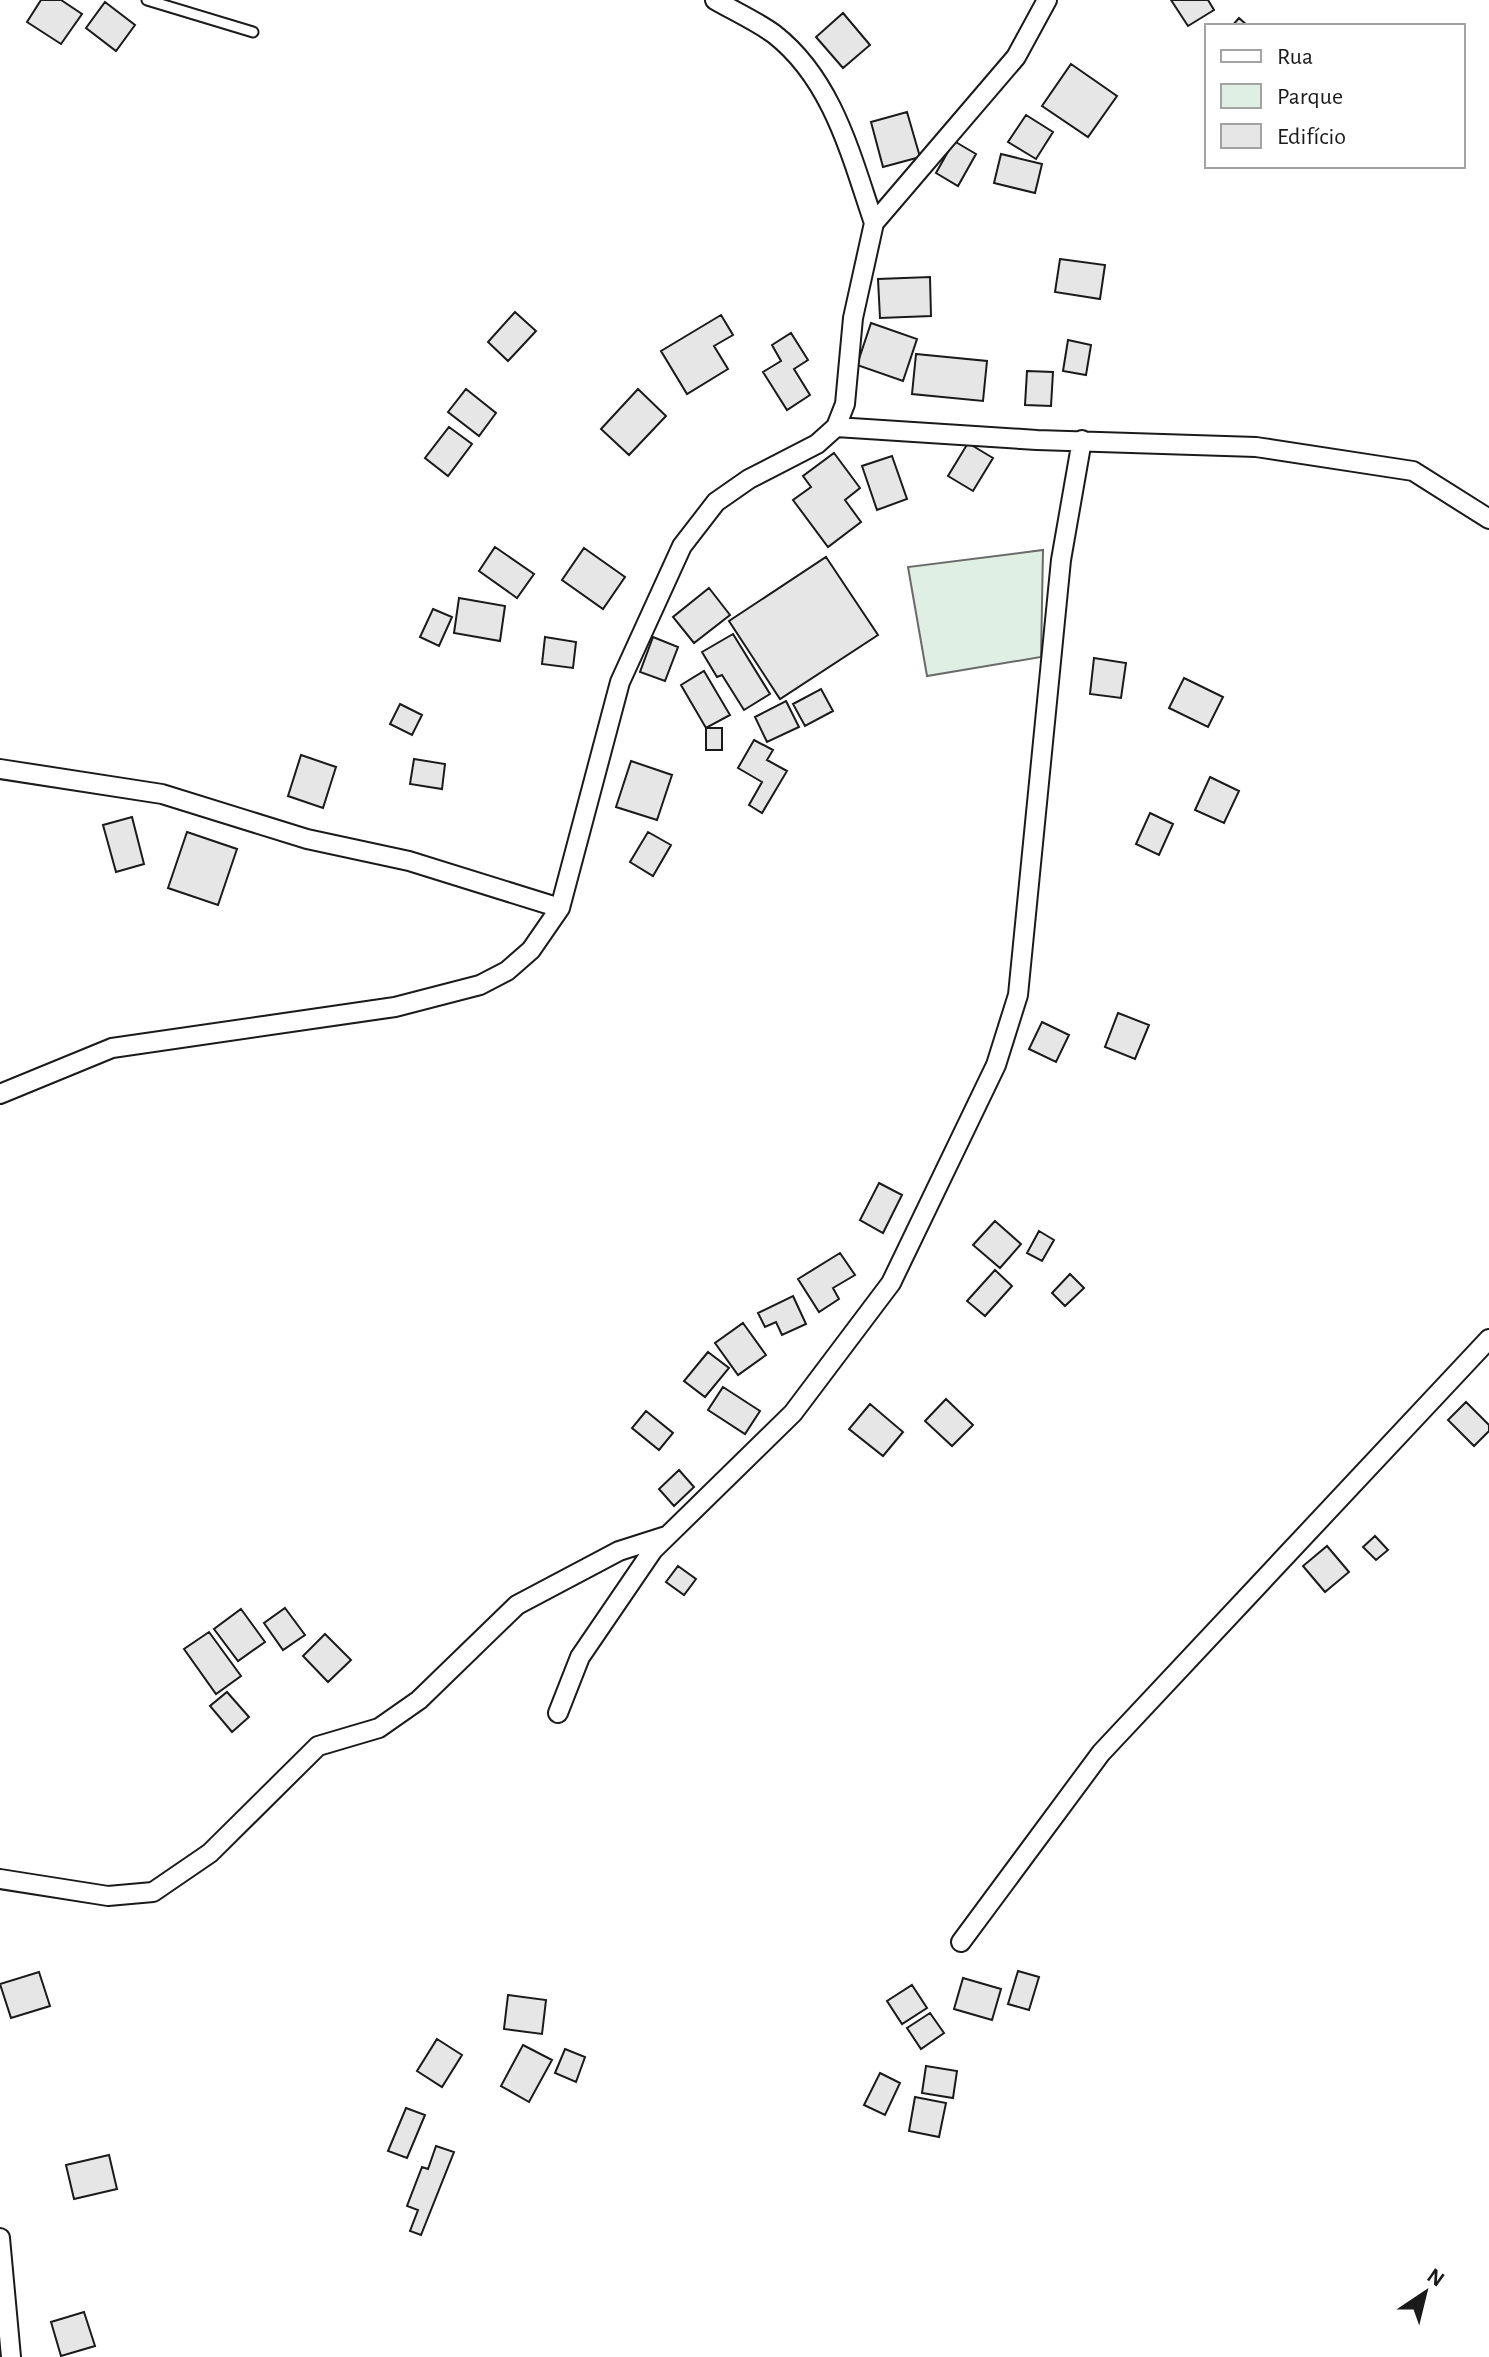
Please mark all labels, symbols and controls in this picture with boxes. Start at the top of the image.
legend [1205,24,1465,168]
text: Rua [1277,45,1313,69]
text: Parque [1277,85,1343,109]
text: Edifício [1277,125,1346,149]
north arrow [1385,2253,1465,2333]
text: N [1423,2264,1448,2291]

